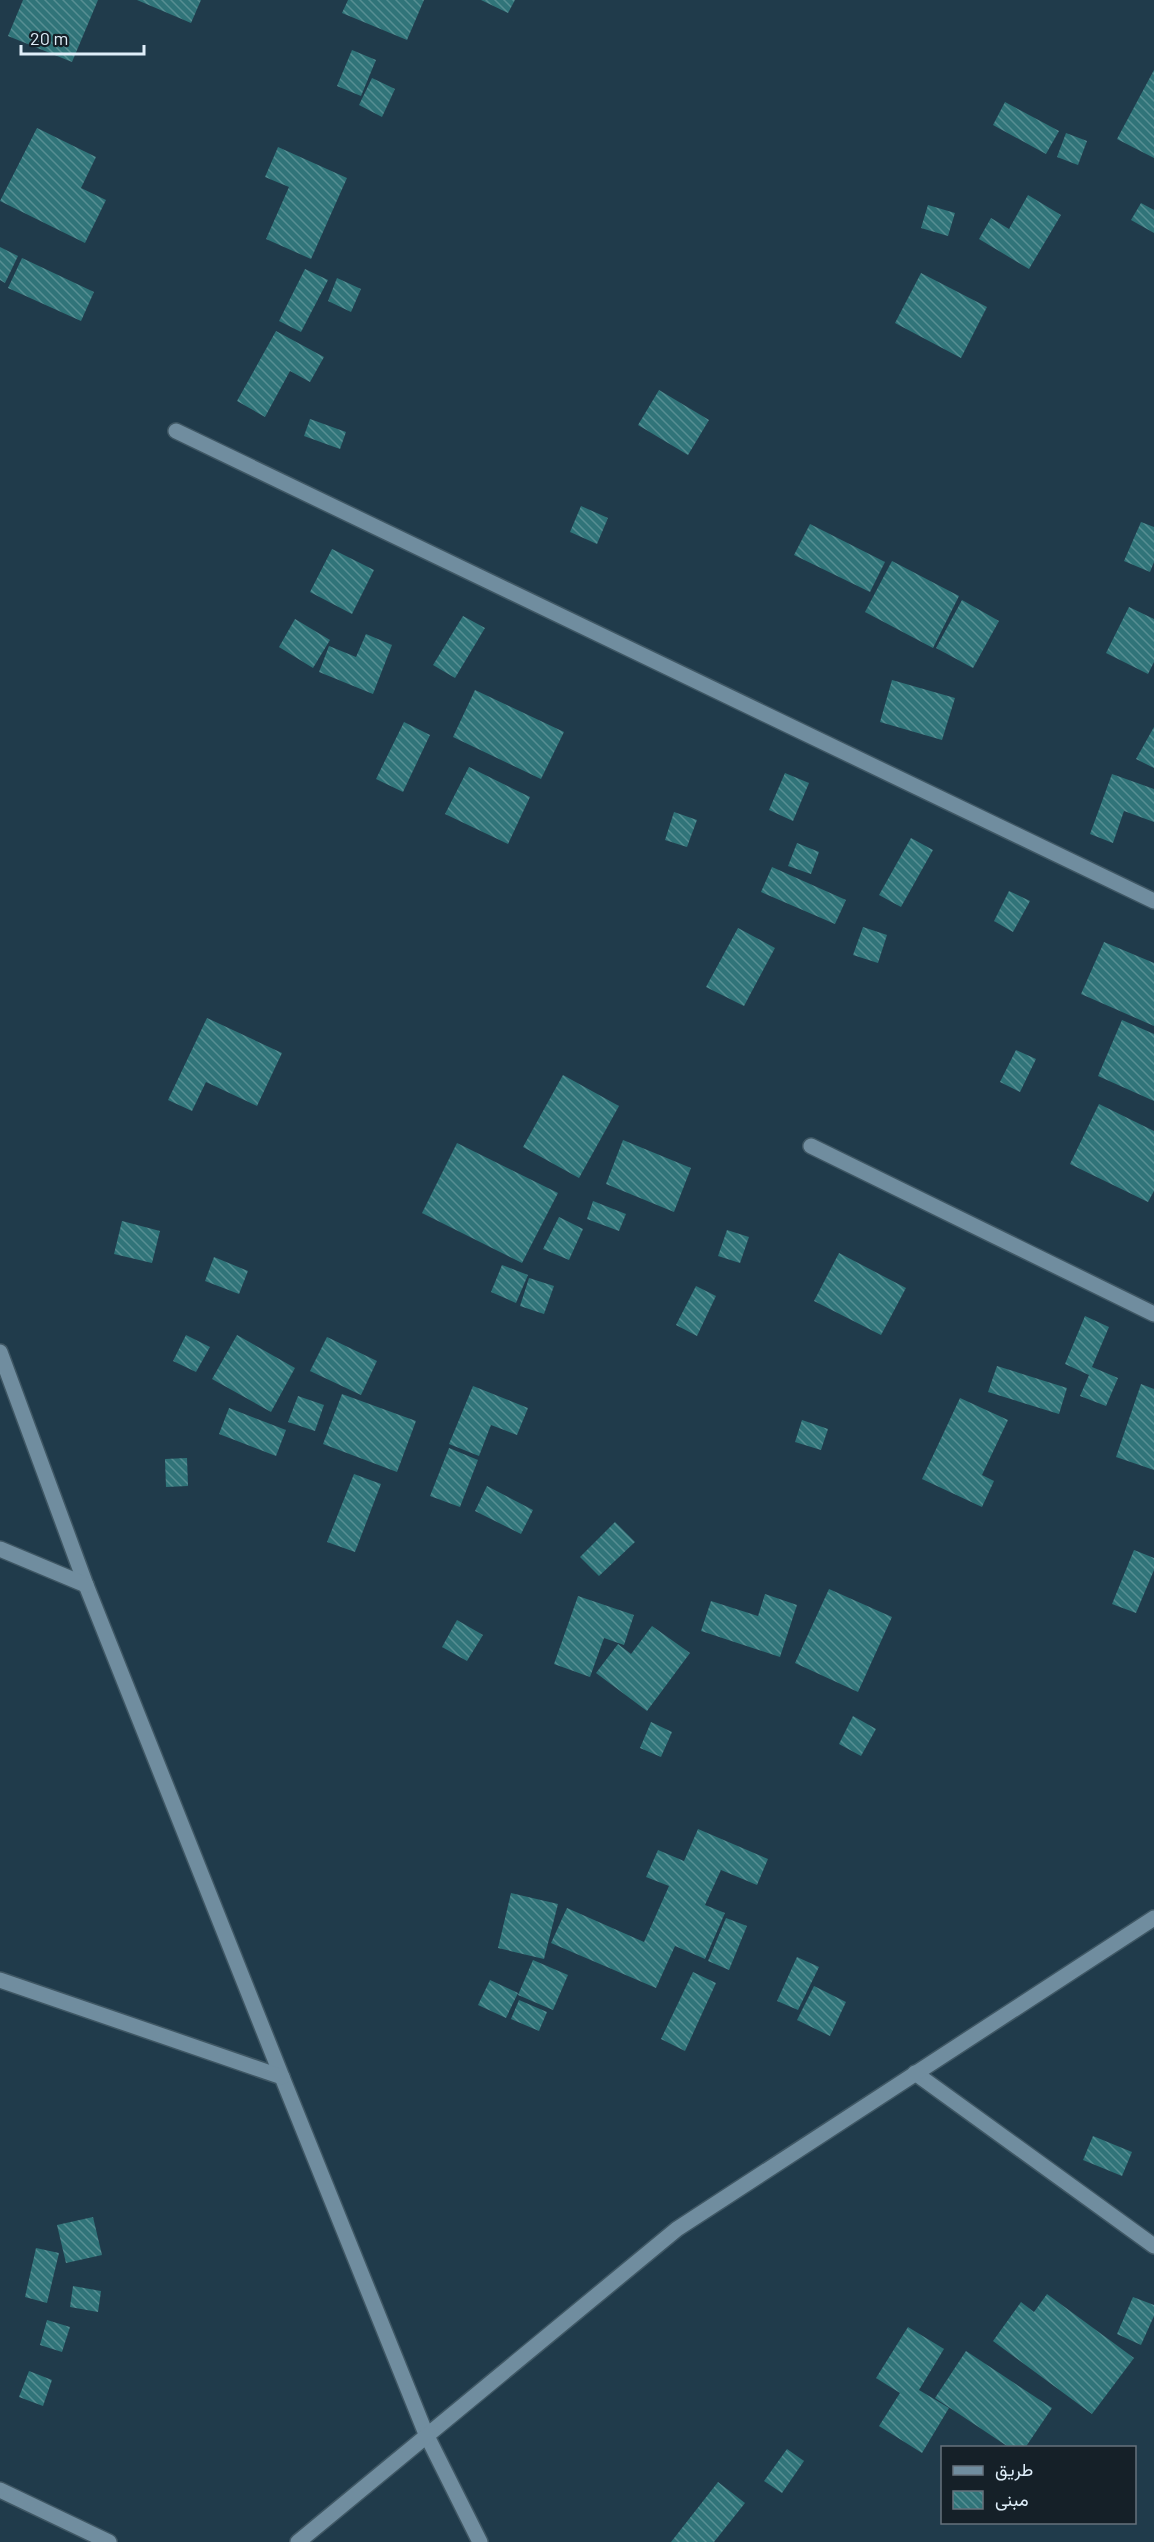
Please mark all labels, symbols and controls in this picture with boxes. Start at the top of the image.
scale bar [21,18,144,56]
text: 20 m [30,27,68,49]
legend [941,2446,1136,2524]
text: طريق [995,2458,1033,2481]
text: مبنى [995,2488,1029,2511]

